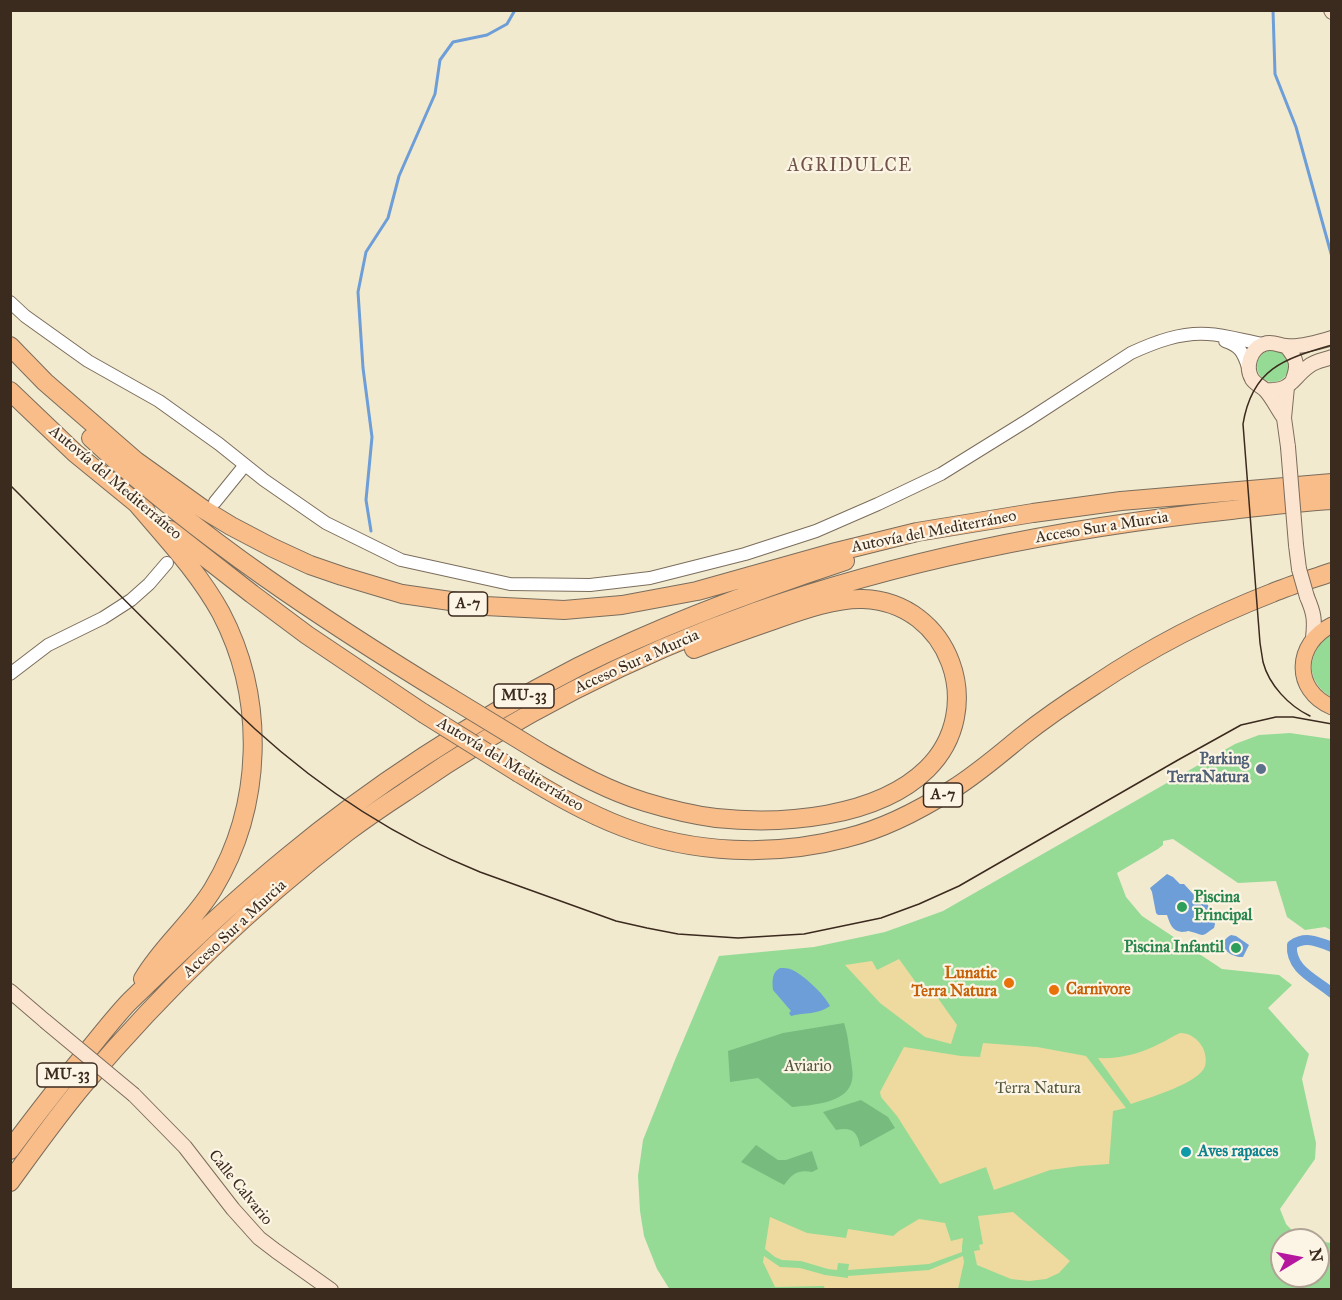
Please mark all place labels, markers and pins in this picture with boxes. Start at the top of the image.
place label: Parking TerraNatura [1167,750,1249,788]
marker: Parking TerraNatura [1254,762,1268,776]
place label: Piscina Principal [1194,888,1252,926]
marker: Piscina Principal [1175,900,1189,914]
place label: Piscina Infantil [1124,938,1224,958]
marker: Piscina Infantil [1229,941,1243,955]
place label: Lunatic Terra Natura [912,964,997,1002]
marker: Lunatic Terra Natura [1002,976,1016,990]
place label: Carnivore [1066,980,1131,1000]
marker: Carnivore [1047,983,1061,997]
place label: Aves rapaces [1198,1142,1278,1162]
marker: Aves rapaces [1179,1145,1193,1159]

